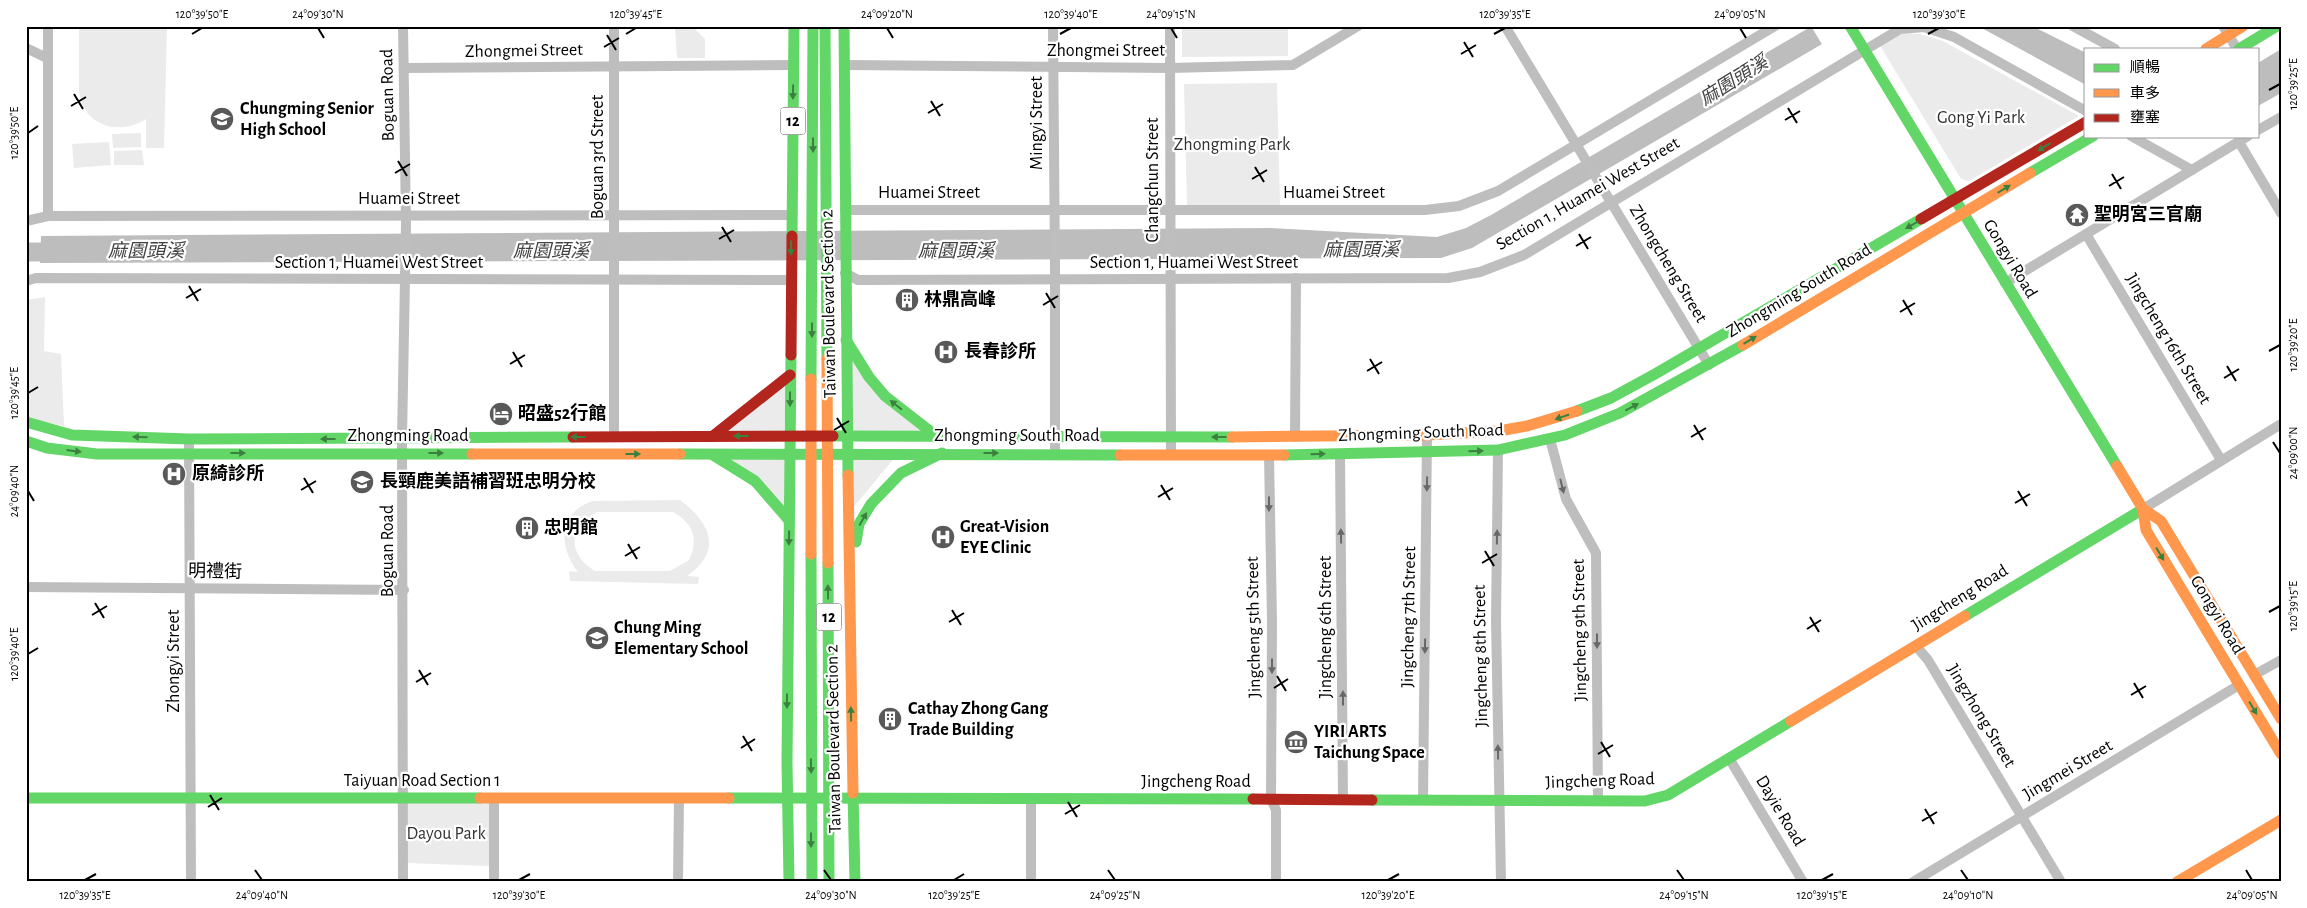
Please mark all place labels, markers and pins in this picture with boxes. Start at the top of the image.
place label: Chungming Senior High School [240,100,374,139]
school or university icon: Chungming Senior High School [209,106,235,132]
temple icon: 聖明宮三官廟 [2064,202,2090,228]
place label: 聖明宮三官廟 [2094,204,2202,224]
building icon: 林鼎高峰 [894,287,920,313]
place label: 林鼎高峰 [924,289,996,309]
hospital icon: 長春診所 [933,339,959,365]
place label: 長春診所 [964,341,1036,361]
hotel icon: 昭盛52行館 [488,401,514,427]
place label: 昭盛52行館 [518,402,606,423]
hospital icon: 原綺診所 [161,461,187,487]
place label: 原綺診所 [192,463,264,483]
school or university icon: 長頸鹿美語補習班忠明分校 [349,469,375,495]
place label: 長頸鹿美語補習班忠明分校 [380,471,596,491]
building icon: 忠明館 [514,515,540,541]
place label: 忠明館 [544,517,598,537]
place label: Great-Vision EYE Clinic [960,518,1049,557]
hospital icon: Great-Vision EYE Clinic [930,524,956,550]
place label: Chung Ming Elementary School [614,619,749,658]
school or university icon: Chung Ming Elementary School [584,625,610,651]
place label: Cathay Zhong Gang Trade Building [908,700,1049,739]
building icon: Cathay Zhong Gang Trade Building [877,706,903,732]
place label: YIRI ARTS Taichung Space [1314,723,1425,762]
museum icon: YIRI ARTS Taichung Space [1283,729,1309,755]

